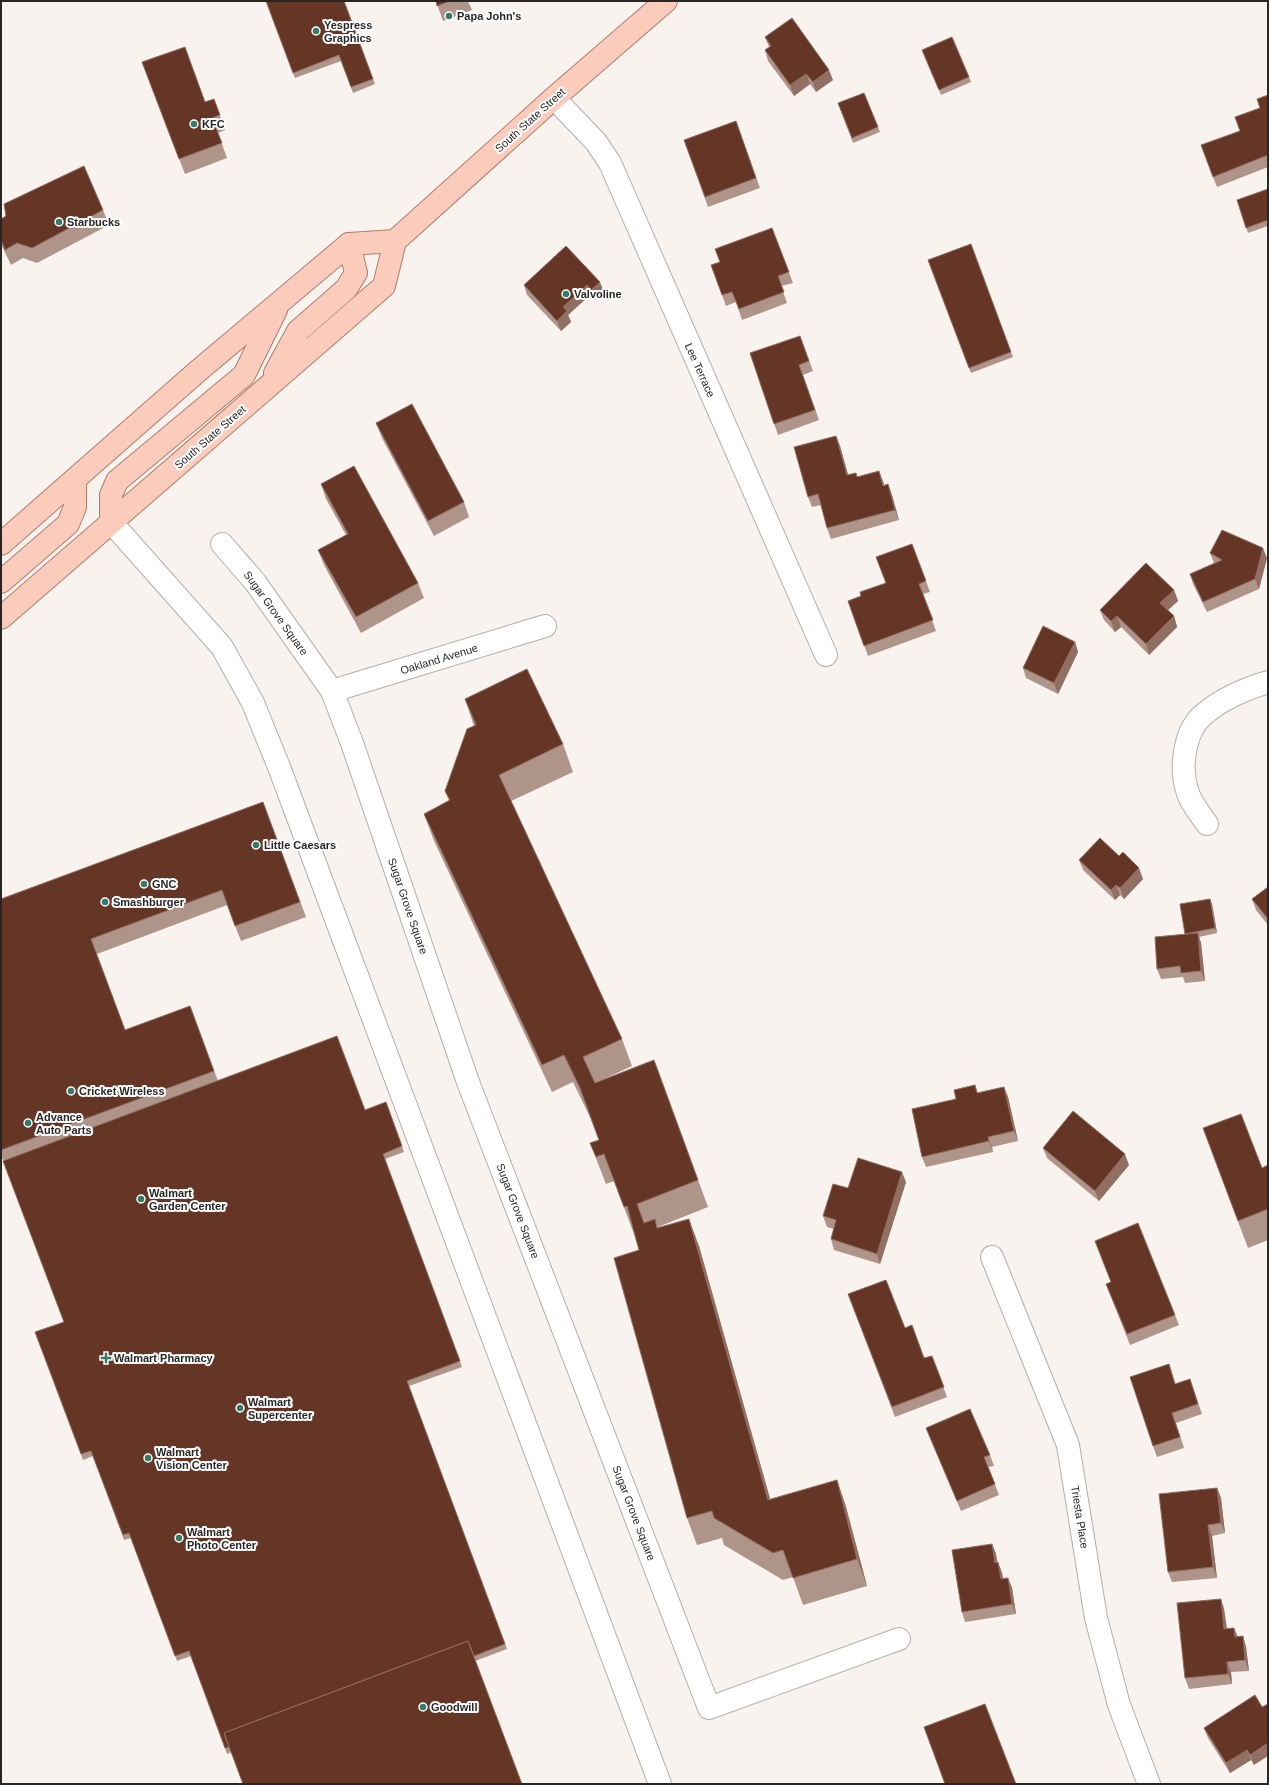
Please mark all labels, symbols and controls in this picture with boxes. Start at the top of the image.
place label: Papa John's [457,10,521,22]
marker: Papa John's [444,11,454,21]
place label: Yespress Graphics [324,19,372,44]
marker: Yespress Graphics [311,26,321,36]
street label: South State Street [493,85,567,155]
place label: KFC [202,118,225,130]
marker: KFC [189,119,199,129]
place label: Starbucks [67,216,120,228]
marker: Starbucks [54,217,64,227]
place label: Valvoline [574,288,622,300]
marker: Valvoline [561,289,571,299]
street label: Lee Terrace [683,341,717,399]
street label: South State Street [172,403,248,471]
street label: Sugar Grove Square [241,569,311,657]
street label: Oakland Avenue [399,641,479,677]
place label: Little Caesars [264,839,336,851]
marker: Little Caesars [251,840,261,850]
street label: Sugar Grove Square [386,856,430,956]
place label: GNC [152,878,177,890]
marker: GNC [139,879,149,889]
place label: Smashburger [113,896,185,908]
marker: Smashburger [100,897,110,907]
place label: Cricket Wireless [79,1085,165,1097]
marker: Cricket Wireless [66,1086,76,1096]
place label: Advance Auto Parts [36,1111,92,1136]
marker: Advance Auto Parts [23,1118,33,1128]
street label: Sugar Grove Square [494,1162,542,1260]
place label: Walmart Garden Center [149,1187,226,1212]
marker: Walmart Garden Center [136,1194,146,1204]
place label: Walmart Pharmacy [114,1352,214,1364]
marker: Walmart Pharmacy [101,1353,111,1363]
place label: Walmart Supercenter [248,1396,313,1421]
marker: Walmart Supercenter [235,1403,245,1413]
place label: Walmart Vision Center [156,1446,227,1471]
marker: Walmart Vision Center [143,1453,153,1463]
street label: Sugar Grove Square [610,1464,658,1562]
street label: Triesta Place [1069,1485,1091,1549]
place label: Walmart Photo Center [187,1526,257,1551]
marker: Walmart Photo Center [174,1533,184,1543]
place label: Goodwill [431,1701,477,1713]
marker: Goodwill [418,1702,428,1712]

